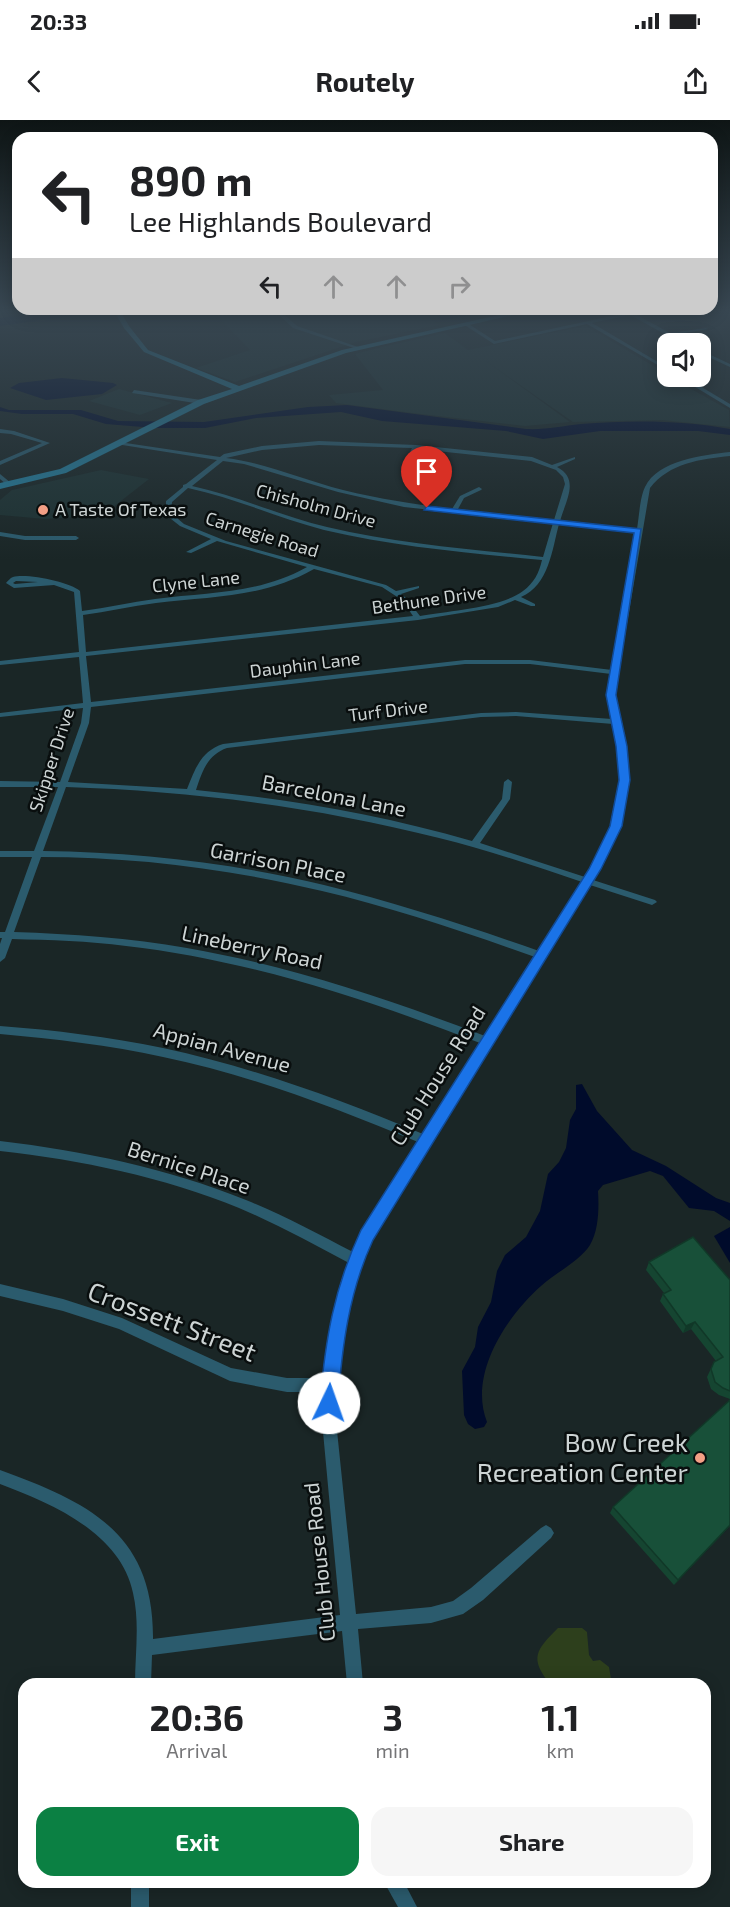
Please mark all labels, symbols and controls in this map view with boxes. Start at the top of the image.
text: 20:33 [30,8,87,34]
icon: back [18,65,51,98]
text: Routely [315,65,415,97]
icon: share [679,65,712,98]
text: 890 m [129,154,253,204]
icon: left [30,156,108,234]
text: Lee Highlands Boulevard [129,205,432,237]
icon: left [254,270,287,303]
icon: ahead [317,270,350,303]
icon: ahead [380,270,413,303]
icon: right [443,270,476,303]
map controls [657,333,711,387]
button: sound [657,333,711,387]
pin [401,446,452,508]
icon: arrive [410,455,443,488]
street label: Chisholm Drive [254,479,378,532]
place label: A Taste Of Texas [55,498,186,520]
marker: A Taste Of Texas [36,503,50,517]
street label: Carnegie Road [203,506,322,562]
street label: Clyne Lane [151,565,241,597]
street label: Bethune Drive [370,580,487,618]
street label: Dauphin Lane [248,646,361,682]
street label: Turf Drive [347,694,429,726]
street label: Skipper Drive [24,705,78,814]
street label: Barcelona Lane [260,768,409,821]
street label: Garrison Place [208,836,348,887]
street label: Lineberry Road [180,919,325,974]
street label: Club House Road [384,1001,490,1150]
street label: Appian Avenue [151,1016,294,1077]
street label: Bernice Place [125,1135,254,1198]
street label: Crossett Street [84,1274,261,1367]
position arrow [297,1371,361,1435]
place label: Bow Creek Recreation Center [477,1426,688,1487]
marker: Bow Creek Recreation Center [693,1451,707,1465]
street label: Club House Road [298,1481,339,1643]
text: 20:36 [150,1695,244,1738]
text: 3 [382,1695,403,1738]
text: 1.1 [541,1695,579,1738]
text: Arrival [166,1738,227,1762]
text: min [376,1738,410,1762]
text: km [546,1738,574,1762]
button: Exit [36,1807,359,1876]
button: Share [371,1807,693,1876]

